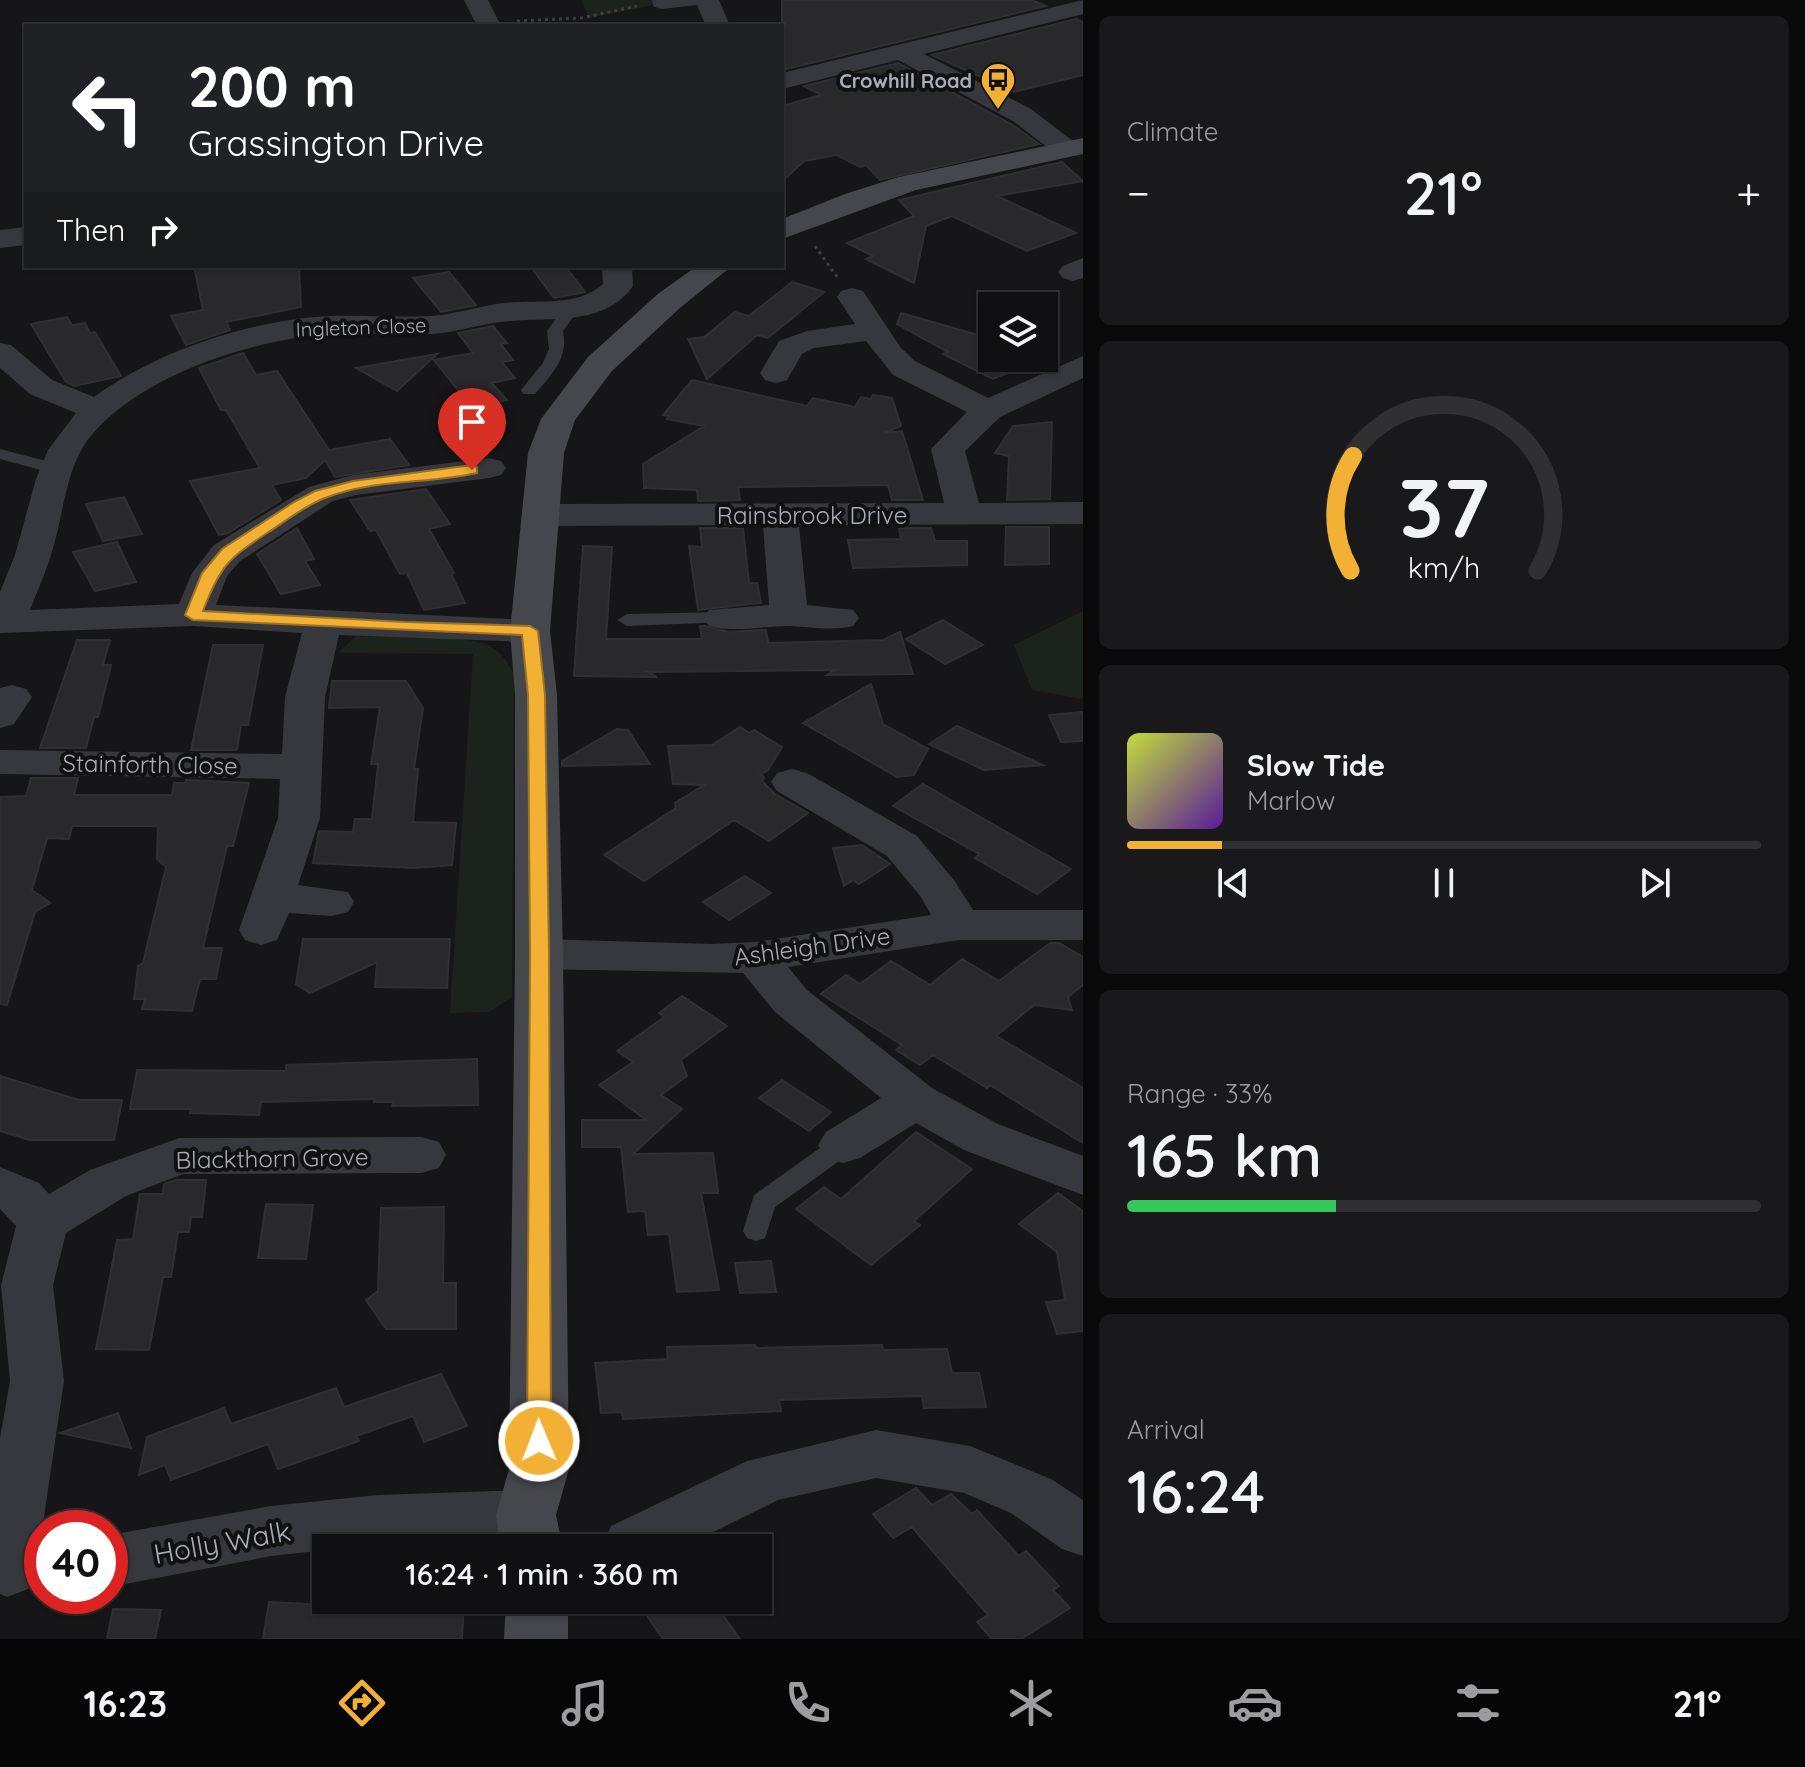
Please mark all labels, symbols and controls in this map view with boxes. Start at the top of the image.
text: 200 m [188,51,356,121]
icon: left [56,56,160,160]
bus stop icon: Crowhill Road [979,61,1017,111]
place label: Crowhill Road [839,68,972,93]
text: Climate [1127,115,1218,148]
text: Grassington Drive [188,120,484,165]
text: 21° [1403,155,1483,230]
text: − [1127,165,1150,220]
text: + [1736,165,1761,220]
icon: right [141,208,185,252]
text: Then [56,211,125,249]
map controls [978,292,1058,372]
button: layers [978,292,1058,372]
street label: Ingleton Close [295,312,427,342]
pin [438,388,506,470]
icon: arrive [450,400,494,444]
text: 37 [1399,453,1489,557]
street label: Rainsbrook Drive [717,500,907,530]
text: km/h [1408,549,1480,585]
text: Slow Tide [1247,746,1385,784]
street label: Stainforth Close [62,747,238,781]
text: Marlow [1247,784,1335,817]
icon: previous [1211,861,1255,905]
icon: pause [1422,861,1466,905]
icon: next [1633,861,1677,905]
street label: Ashleigh Drive [732,920,892,972]
text: Range · 33% [1127,1077,1272,1110]
text: 165 km [1127,1117,1322,1192]
street label: Blackthorn Grove [175,1141,369,1175]
position arrow [497,1399,581,1483]
text: Arrival [1127,1413,1205,1446]
text: 16:24 [1127,1453,1265,1528]
speed limit sign: 40 [24,1510,128,1614]
street label: Holly Walk [151,1513,293,1571]
text: 16:24 · 1 min · 360 m [405,1555,679,1593]
icon: directions [334,1675,390,1731]
icon: music [557,1675,613,1731]
icon: phone [780,1675,836,1731]
icon: climate [1003,1675,1059,1731]
icon: car [1227,1675,1283,1731]
icon: filters [1450,1675,1506,1731]
text: 16:23 [84,1681,167,1726]
text: 21° [1673,1681,1721,1726]

